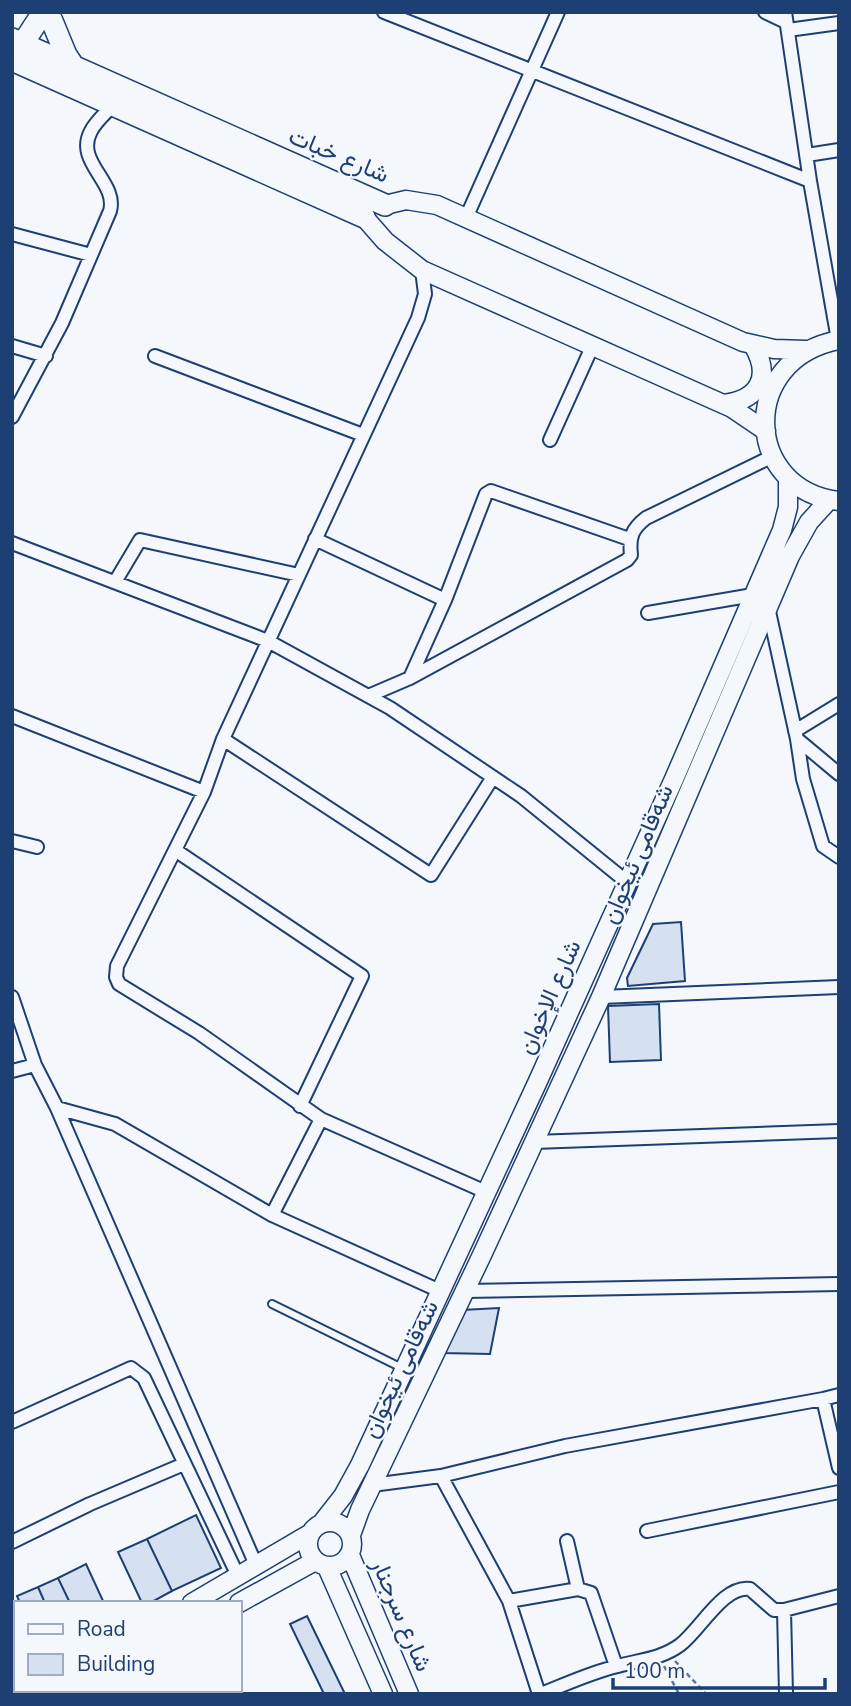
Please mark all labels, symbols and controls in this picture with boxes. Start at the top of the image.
street label: شارع خبات [284,120,394,190]
street label: شەقامی ئیخوان [593,779,681,929]
street label: شارع الإخوان [510,935,588,1059]
street label: شەقامی ئیخوان [354,1295,446,1443]
street label: شارع سرجنار [364,1553,440,1676]
legend [14,1601,242,1692]
text: Road [77,1615,126,1643]
scale bar [613,1646,825,1690]
text: Building [77,1650,155,1678]
text: 100 m [624,1657,685,1685]

